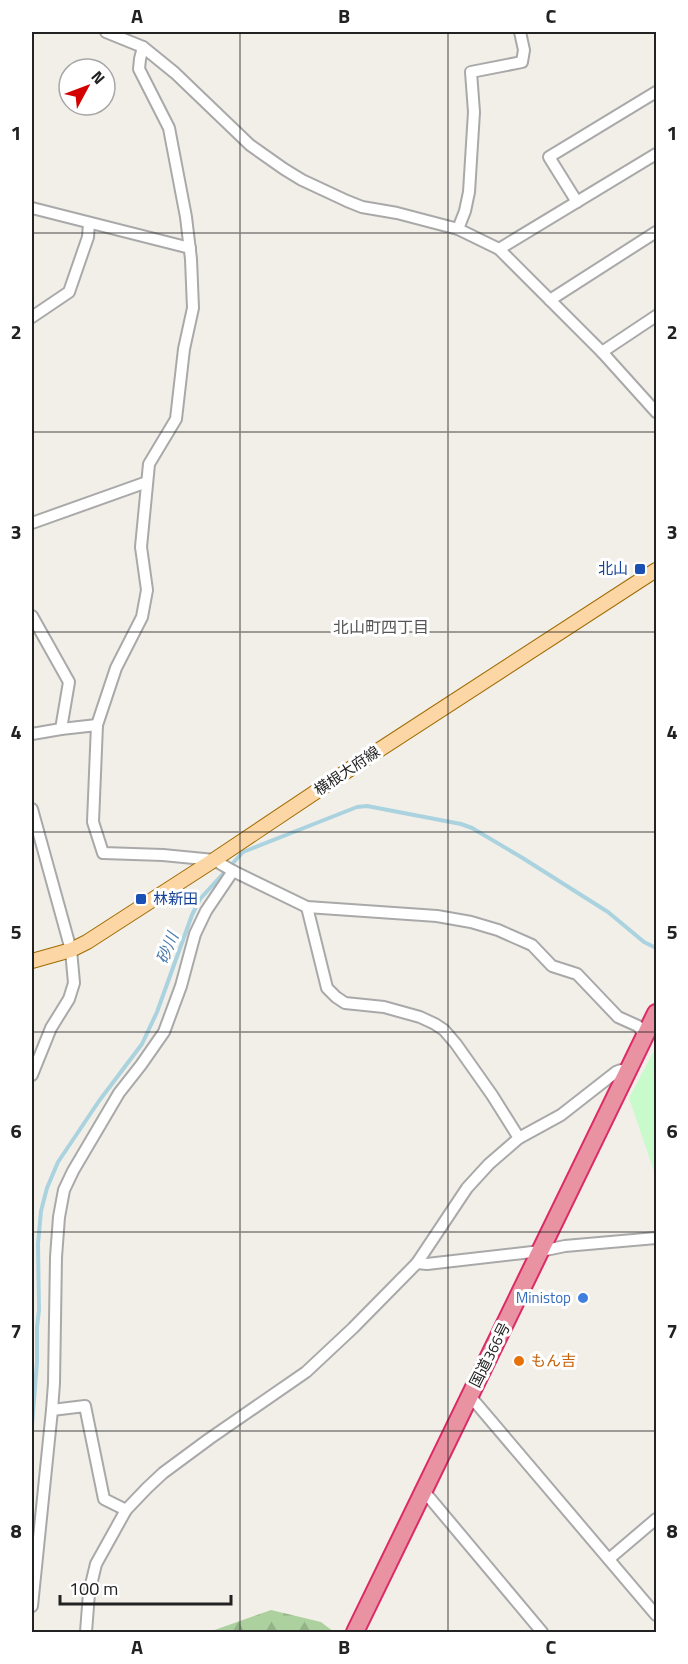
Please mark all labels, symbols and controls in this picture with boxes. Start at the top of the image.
text: A [131,0,143,31]
text: B [338,0,350,31]
text: C [546,0,557,31]
north arrow [57,57,117,117]
text: N [86,65,111,89]
text: 1 [10,117,22,148]
text: 1 [666,117,678,148]
text: 2 [10,316,22,347]
text: 2 [666,316,678,347]
text: 3 [10,516,22,547]
text: 3 [666,516,678,547]
place label: 北山 [598,557,628,580]
marker: 北山 [633,562,647,576]
district label: 北山町四丁目 [333,615,429,639]
text: 4 [10,716,22,747]
text: 4 [666,716,678,747]
street label: 横根大府線 [309,740,384,801]
place label: 林新田 [153,887,198,910]
marker: 林新田 [134,892,148,906]
text: 5 [10,916,22,947]
text: 5 [666,916,678,947]
water label: 砂川 [150,927,185,967]
text: 6 [10,1115,22,1146]
text: 6 [666,1115,678,1146]
place label: Ministop [516,1286,571,1309]
marker: Ministop [576,1291,590,1305]
text: 7 [10,1315,22,1346]
text: 7 [666,1315,678,1346]
street label: 国道366号 [463,1318,516,1391]
place label: もん吉 [531,1349,576,1372]
marker: もん吉 [512,1354,526,1368]
text: 8 [10,1515,22,1546]
text: 8 [666,1515,678,1546]
scale bar [60,1568,231,1606]
text: 100 m [69,1575,118,1602]
text: A [131,1631,143,1662]
text: B [338,1631,350,1662]
text: C [546,1631,557,1662]

